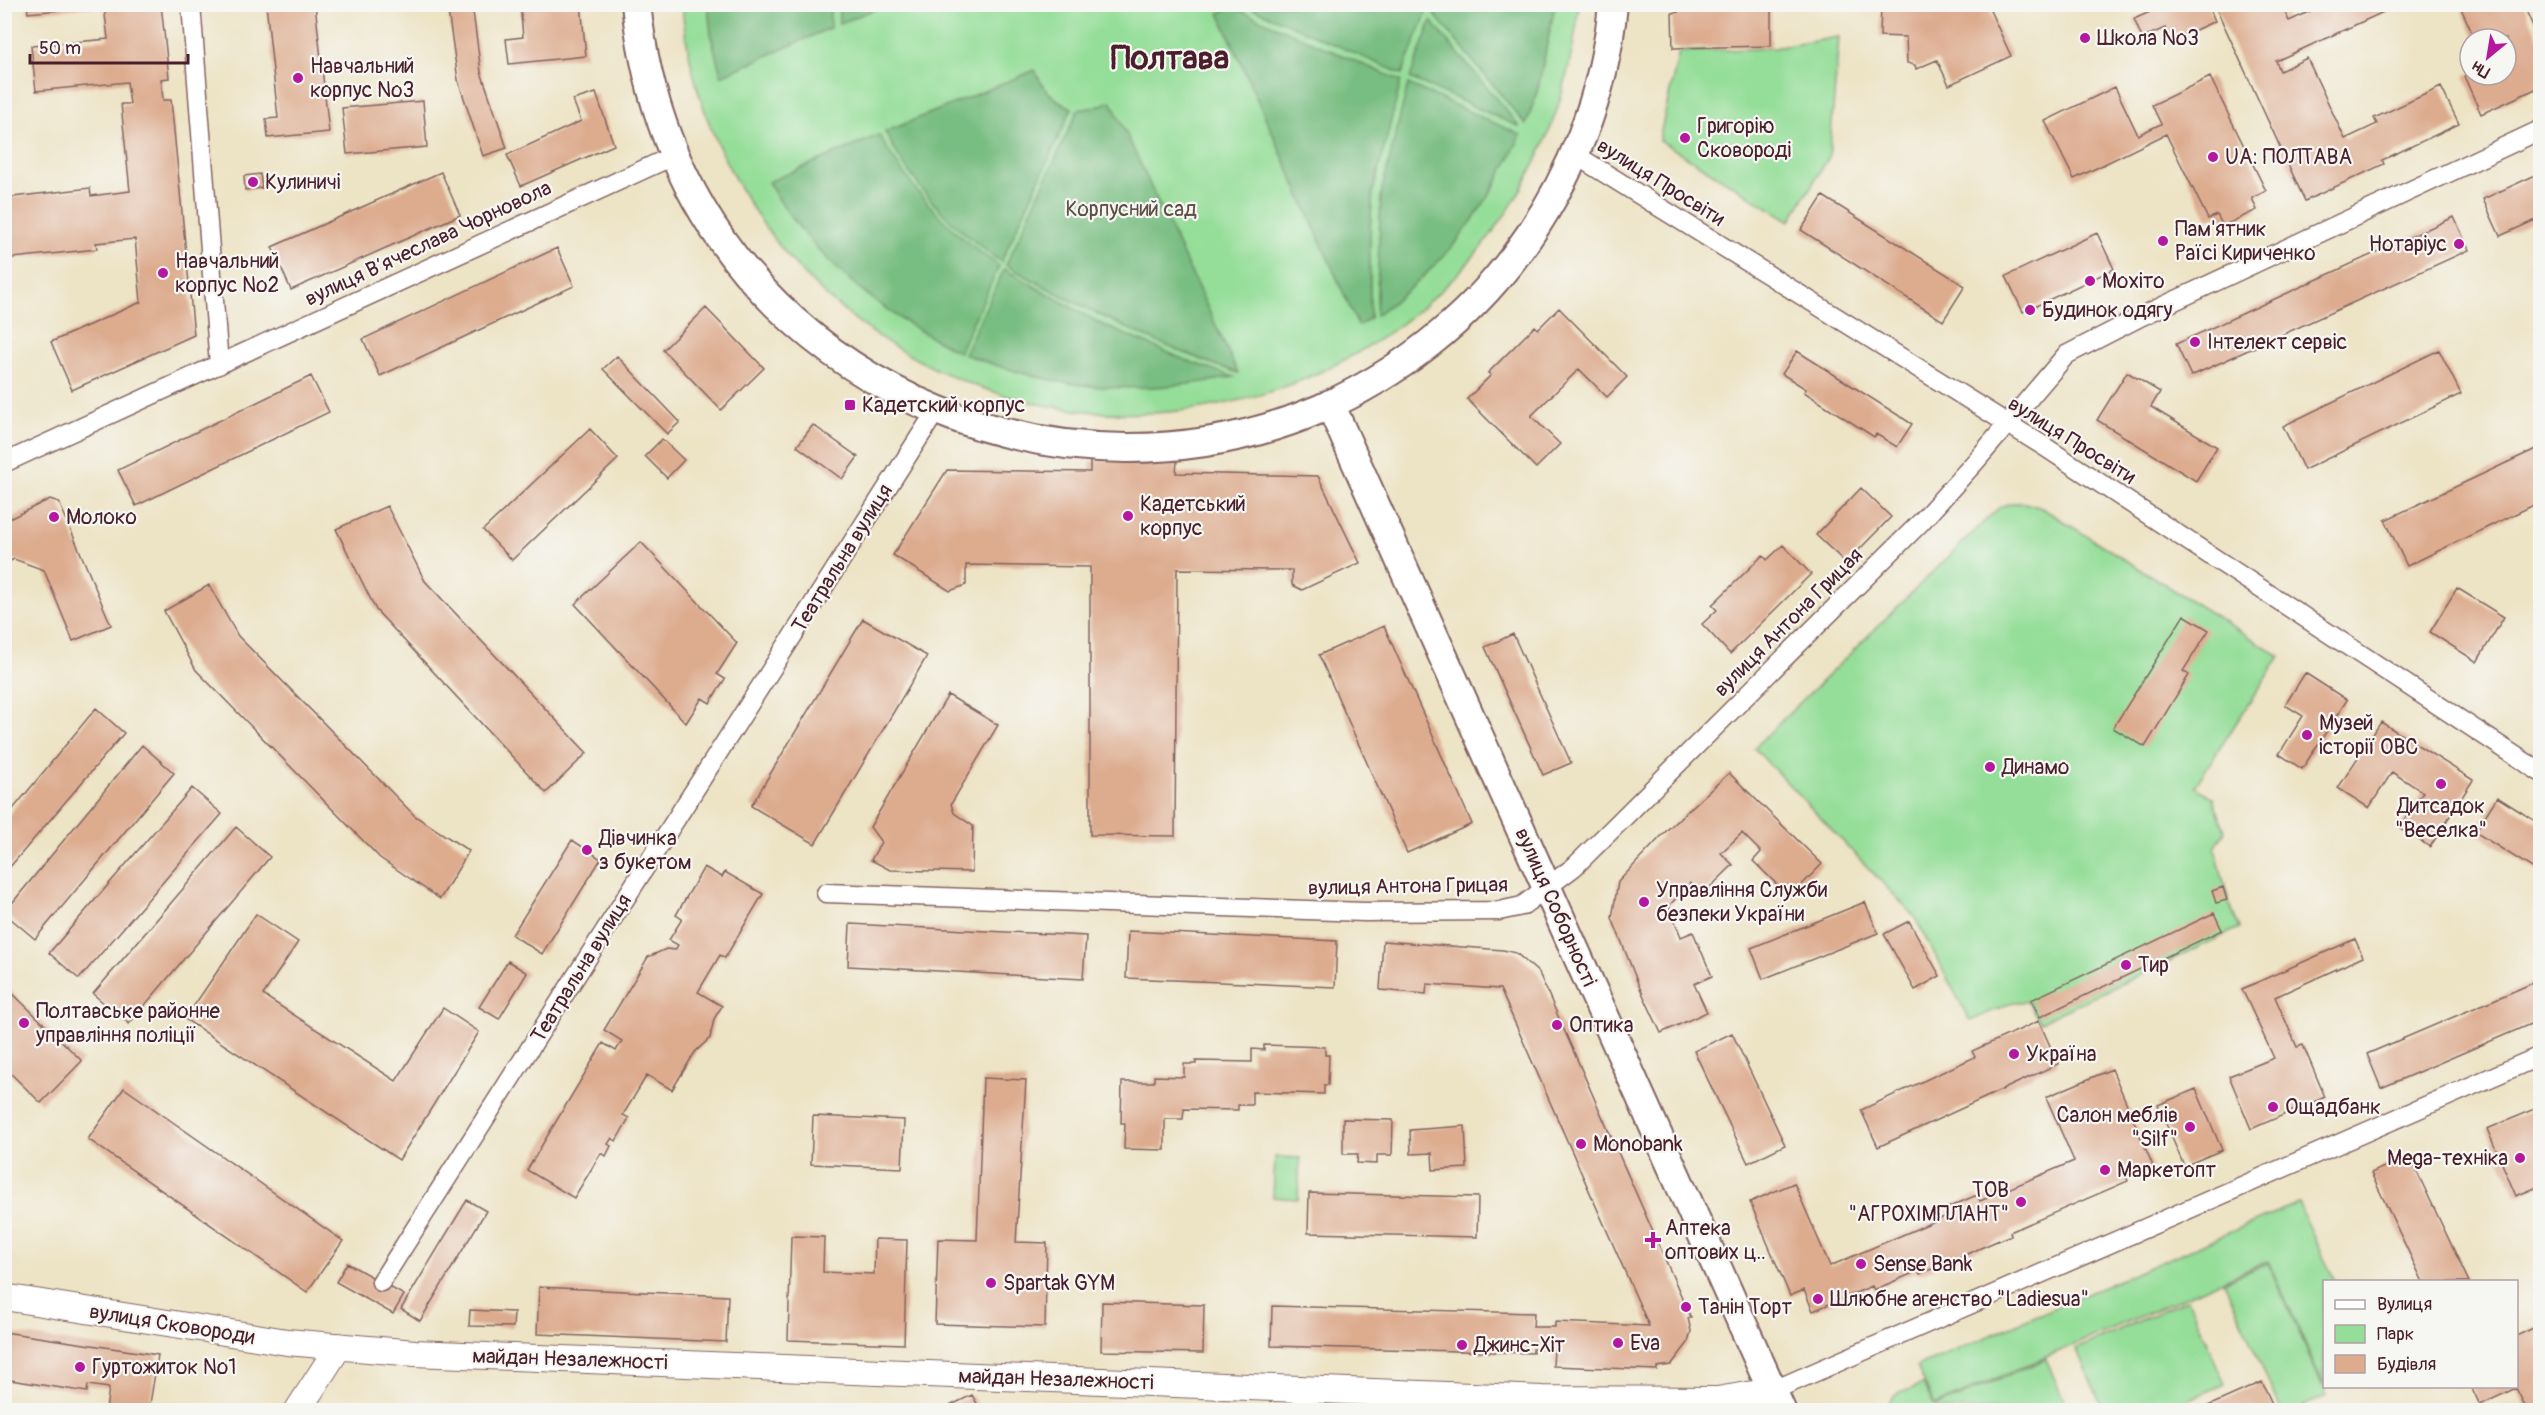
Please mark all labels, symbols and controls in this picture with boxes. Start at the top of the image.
place label: Школа №3 [2097,25,2199,52]
scale bar [30,27,188,65]
north arrow [2458,27,2518,87]
marker: Школа №3 [2078,31,2092,45]
text: 50 m [39,37,81,60]
district label: Полтава [1111,38,1229,79]
place label: Навчальний корпус №3 [310,53,414,104]
text: Пн [2468,56,2494,82]
marker: Навчальний корпус №3 [291,71,305,85]
place label: Григорію Сковороді [1697,113,1791,164]
marker: Григорію Сковороді [1678,131,1692,145]
street label: вулиця Просвіти [1592,132,1730,232]
place label: UA: ПОЛТАВА [2225,144,2352,171]
marker: UA: ПОЛТАВА [2206,150,2220,164]
place label: Кулиничі [265,169,341,196]
street label: вулиця Вʼячеслава Чорновола [301,174,556,313]
marker: Кулиничі [246,175,260,189]
park label: Корпусний сад [1065,196,1197,223]
place label: Пам'ятник Раїсі Кириченко [2175,216,2316,267]
place label: Нотаріус [2369,231,2447,258]
marker: Пам'ятник Раїсі Кириченко [2156,234,2170,248]
marker: Нотаріус [2452,237,2466,251]
place label: Навчальний корпус №2 [175,248,279,299]
marker: Навчальний корпус №2 [156,266,170,280]
place label: Мохіто [2102,268,2164,295]
marker: Мохіто [2083,274,2097,288]
place label: Будинок одягу [2042,297,2173,324]
marker: Будинок одягу [2023,303,2037,317]
place label: Інтелект сервіс [2207,329,2347,356]
marker: Інтелект сервіс [2188,335,2202,349]
street label: вулиця Просвіти [2003,390,2141,490]
place label: Кадетский корпус [862,392,1025,419]
marker: Кадетский корпус [843,398,857,412]
street label: Театральна вулиця [786,479,899,638]
place label: Кадетський корпус [1140,491,1246,542]
place label: Молоко [66,504,137,531]
marker: Кадетський корпус [1121,509,1135,523]
marker: Молоко [47,510,61,524]
street label: вулиця Антона Грицая [1708,542,1869,703]
place label: Музей історії ОВС [2319,710,2418,761]
marker: Музей історії ОВС [2300,728,2314,742]
place label: Динамо [2001,754,2069,781]
marker: Динамо [1983,760,1997,774]
marker: Дитсадок "Веселка" [2434,777,2448,791]
place label: Дитсадок "Веселка" [2395,793,2487,844]
street label: вулиця Соборності [1508,824,1603,991]
place label: Дівчинка з букетом [598,825,692,876]
marker: Дівчинка з букетом [580,843,594,857]
street label: вулиця Антона Грицая [1308,871,1508,902]
place label: Управління Служби безпеки України [1656,877,1827,928]
street label: Театральна вулиця [525,889,638,1048]
marker: Управління Служби безпеки України [1637,895,1651,909]
place label: Тир [2138,952,2169,979]
marker: Тир [2119,958,2133,972]
place label: Полтавське районне управління поліції [35,998,221,1049]
place label: Оптика [1569,1012,1634,1039]
marker: Полтавське районне управління поліції [17,1016,31,1030]
marker: Оптика [1550,1018,1564,1032]
place label: Україна [2026,1041,2096,1068]
marker: Україна [2007,1047,2021,1061]
place label: Ощадбанк [2285,1094,2381,1121]
marker: Ощадбанк [2266,1100,2280,1114]
place label: Салон меблів "Silf" [2057,1102,2178,1153]
marker: Салон меблів "Silf" [2183,1120,2197,1134]
place label: Monobank [1593,1131,1683,1158]
marker: Monobank [1574,1137,1588,1151]
place label: Mega-техніка [2387,1145,2508,1172]
marker: Mega-техніка [2513,1151,2527,1165]
place label: Маркетопт [2117,1157,2216,1184]
marker: Маркетопт [2098,1163,2112,1177]
place label: ТОВ "АГРОХІМПЛАНТ" [1848,1177,2009,1228]
marker: ТОВ "АГРОХІМПЛАНТ" [2014,1195,2028,1209]
place label: Аптека оптових ц.. [1665,1215,1766,1266]
marker: Аптека оптових ц.. [1646,1233,1660,1247]
place label: Sense Bank [1873,1251,1973,1278]
marker: Sense Bank [1854,1257,1868,1271]
place label: Spartak GYM [1003,1270,1115,1297]
marker: Spartak GYM [984,1276,998,1290]
legend [2323,1280,2518,1388]
place label: Шлюбне агенство "Ladiesua" [1830,1286,2089,1313]
marker: Шлюбне агенство "Ladiesua" [1811,1292,1825,1306]
text: Вулиця [2377,1293,2432,1316]
place label: Танін Торт [1698,1294,1793,1321]
street label: вулиця Сковороди [87,1298,257,1351]
marker: Танін Торт [1679,1300,1693,1314]
text: Парк [2377,1323,2414,1346]
place label: Eva [1630,1330,1660,1357]
place label: Джинс-Хіт [1473,1332,1565,1359]
marker: Eva [1611,1336,1625,1350]
marker: Джинс-Хіт [1455,1338,1469,1352]
street label: майдан Незалежності [472,1343,669,1376]
text: Будівля [2377,1353,2436,1376]
place label: Гуртожиток №1 [92,1354,236,1381]
marker: Гуртожиток №1 [73,1360,87,1374]
street label: майдан Незалежності [958,1363,1155,1396]

